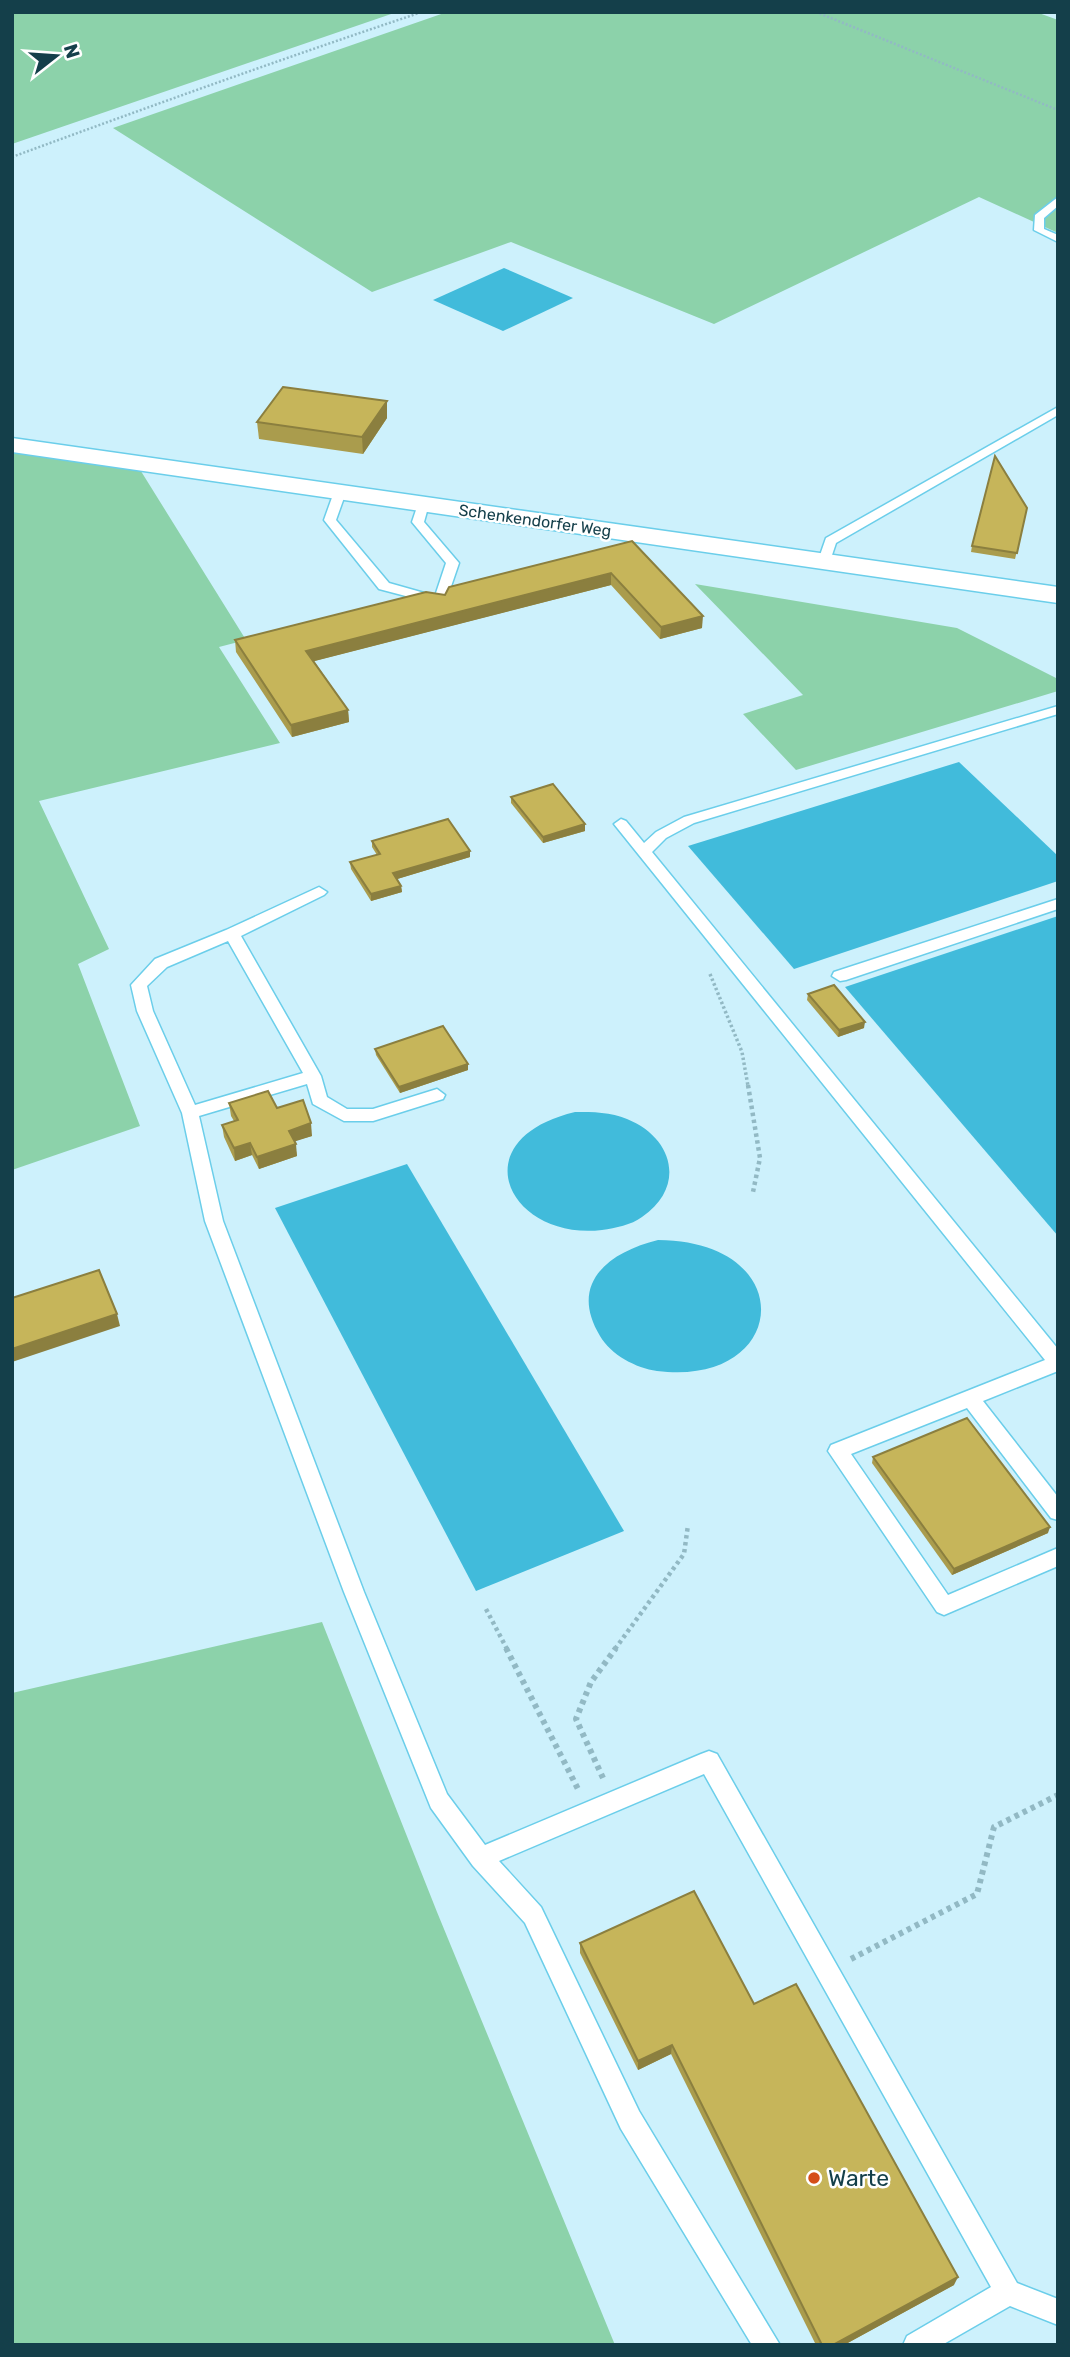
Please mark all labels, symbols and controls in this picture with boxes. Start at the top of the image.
north arrow [21,21,91,91]
text: N [59,41,85,61]
street label: Schenkendorfer Weg [457,500,612,541]
place label: Warte [828,2164,889,2192]
marker: Warte [806,2170,822,2186]

